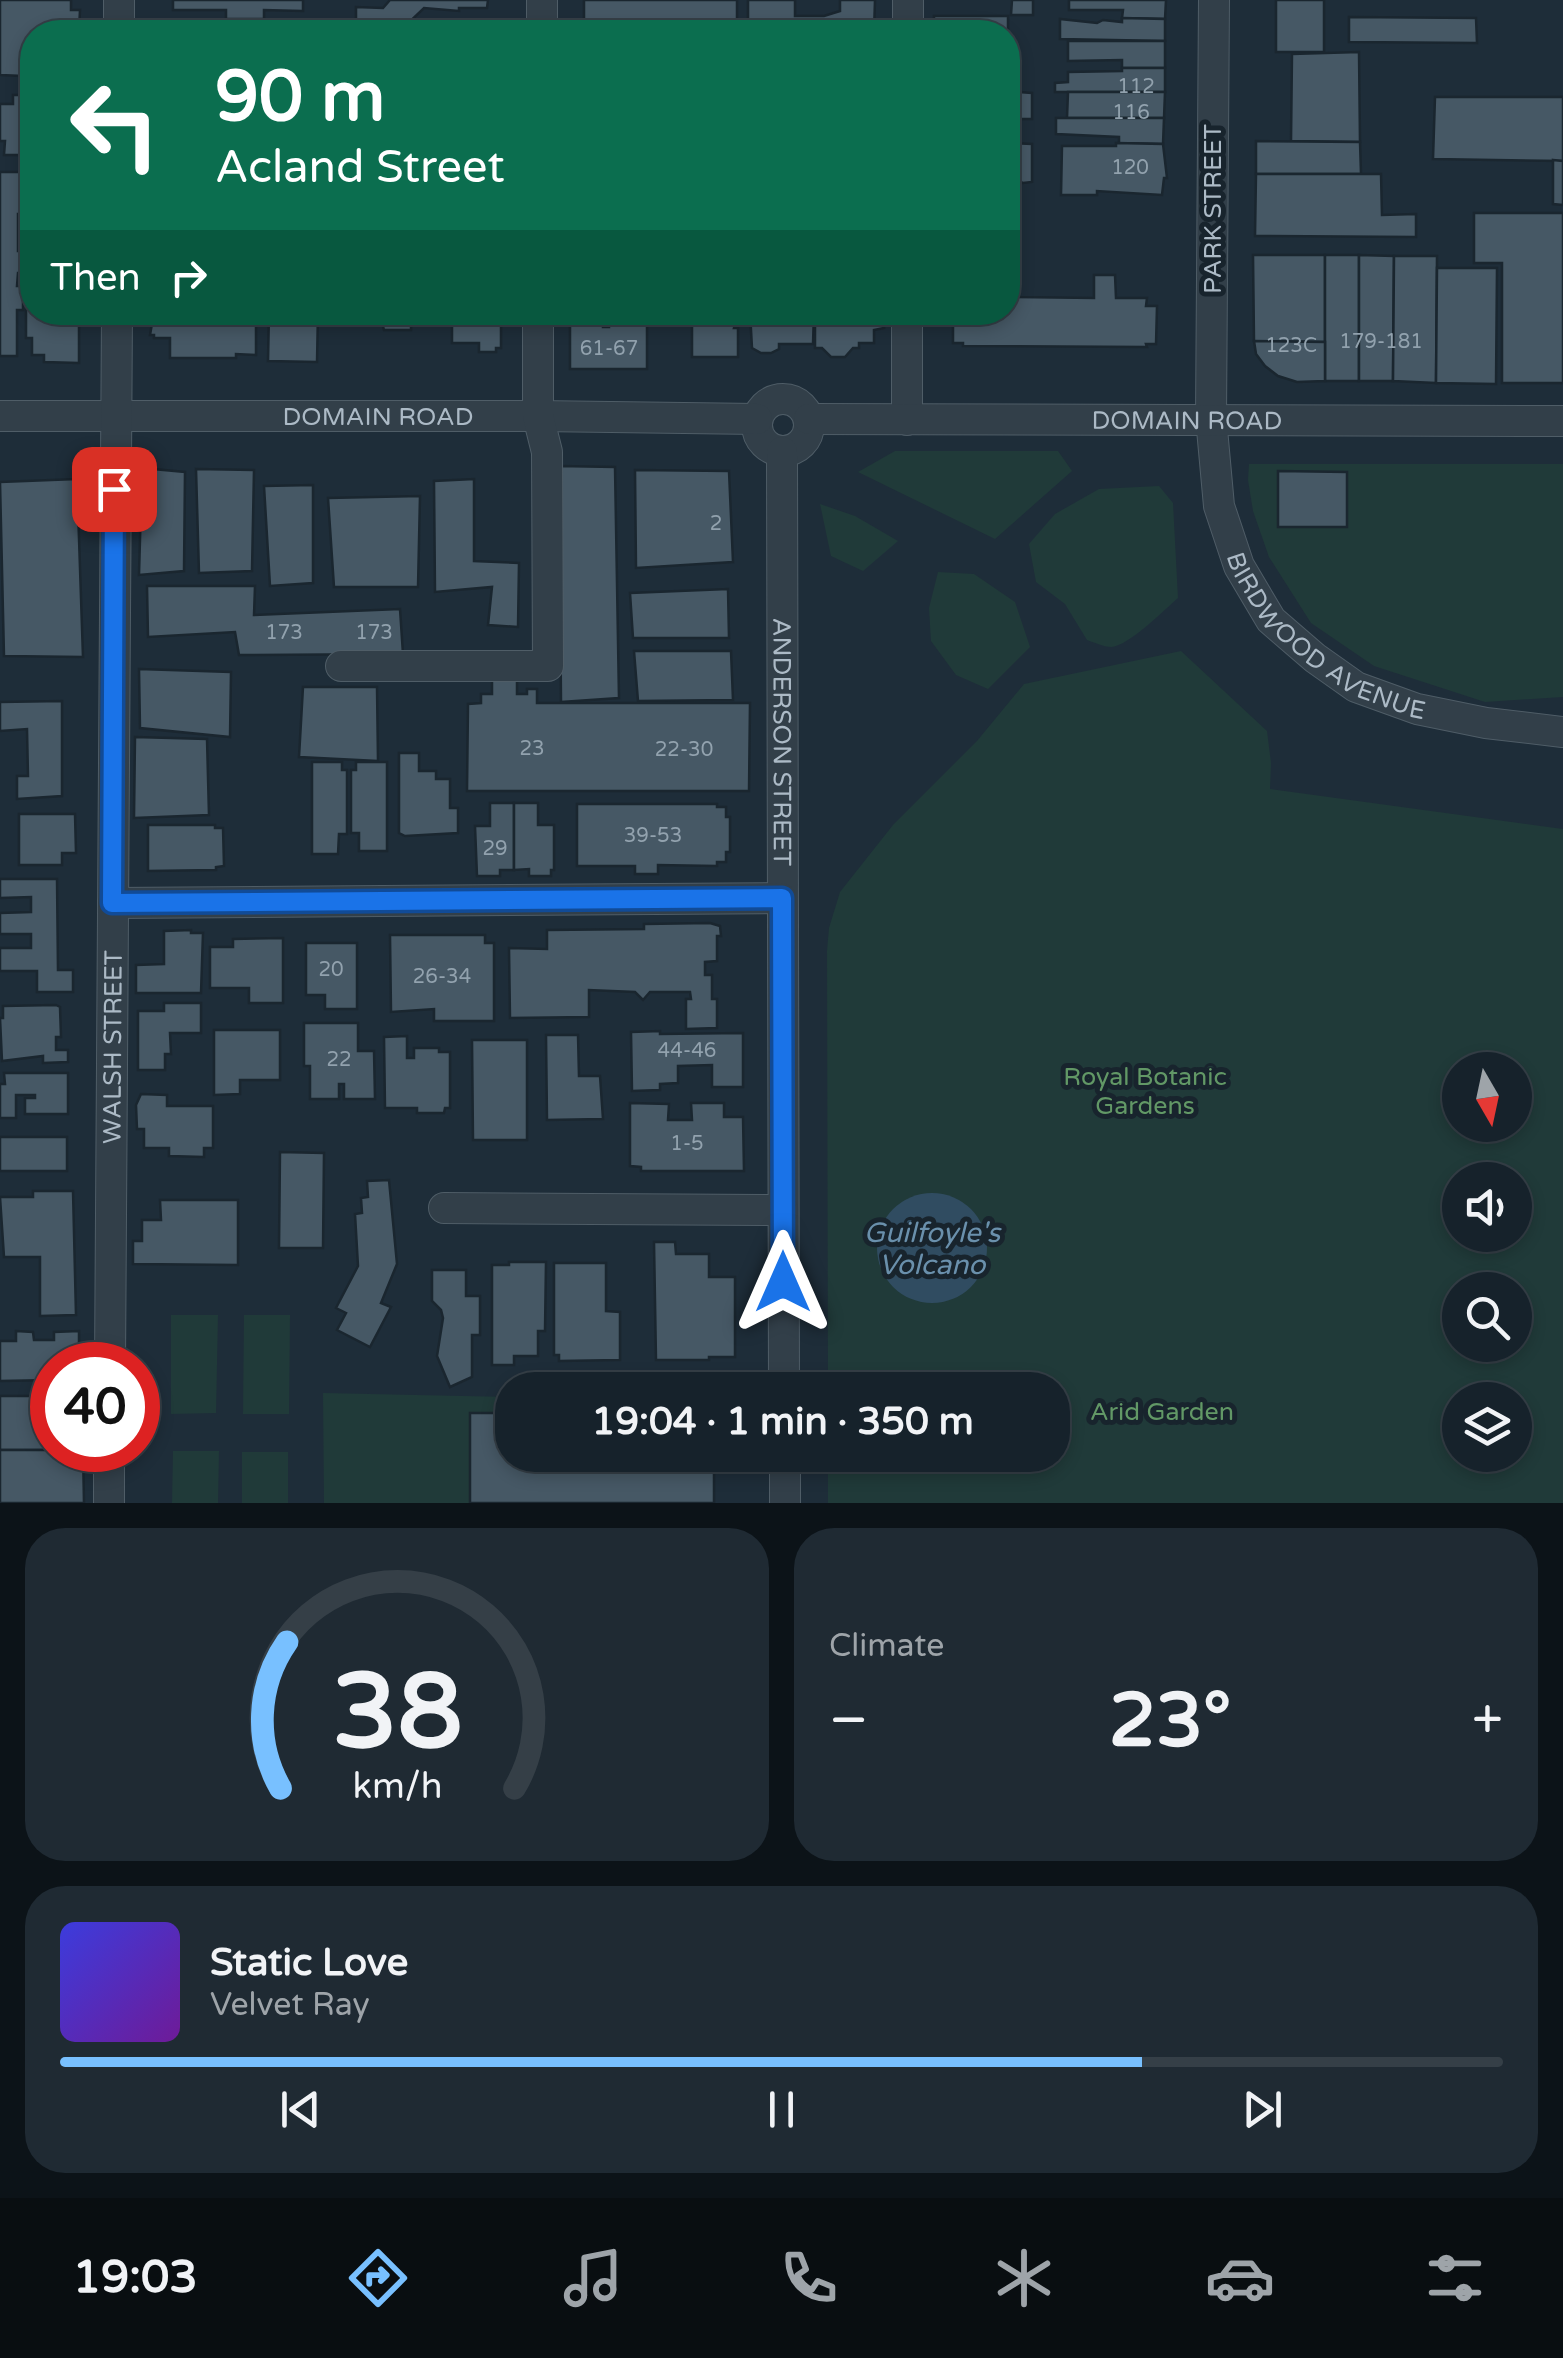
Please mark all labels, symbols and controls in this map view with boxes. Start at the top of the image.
text: 90 m [215,56,385,140]
icon: left [50,60,180,190]
house number: 112 [1117,75,1155,99]
house number: 116 [1112,101,1150,125]
street label: PARK STREET [1198,124,1228,294]
text: Acland Street [215,141,505,195]
house number: 120 [1111,156,1149,180]
icon: right [161,250,216,305]
text: Then [50,255,141,301]
house number: 179-181 [1339,330,1423,354]
house number: 123C [1265,334,1317,358]
house number: 61-67 [580,337,638,361]
street label: DOMAIN ROAD [283,402,473,432]
street label: DOMAIN ROAD [1092,406,1282,436]
pin [72,447,157,532]
icon: arrive [87,462,142,517]
house number: 2 [710,512,722,536]
street label: BIRDWOOD AVENUE [1219,549,1428,726]
street label: ANDERSON STREET [766,618,797,866]
house number: 173 [265,621,303,645]
house number: 173 [355,621,393,645]
house number: 23 [519,737,545,761]
house number: 22-30 [655,738,713,762]
house number: 39-53 [624,824,682,848]
house number: 29 [482,837,508,861]
street label: WALSH STREET [97,950,129,1144]
house number: 20 [318,958,344,982]
house number: 26-34 [413,965,471,989]
house number: 44-46 [658,1039,716,1063]
house number: 22 [326,1048,352,1072]
north arrow [1442,1052,1532,1142]
map controls [1442,1052,1532,1472]
park label: Royal Botanic Gardens [1063,1062,1227,1121]
house number: 1-5 [670,1132,704,1156]
button: sound [1442,1162,1532,1252]
water label: Guilfoyle's Volcano [864,1216,1002,1282]
position arrow [731,1230,835,1334]
button: search [1442,1272,1532,1362]
speed limit sign: 40 [30,1342,160,1472]
button: layers [1442,1382,1532,1472]
park label: Arid Garden [1090,1397,1234,1427]
text: 19:04 · 1 min · 350 m [591,1399,974,1445]
text: Climate [829,1627,944,1665]
text: 38 [332,1651,462,1776]
text: 23° [1109,1676,1231,1766]
text: − [829,1688,868,1754]
text: + [1472,1688,1503,1754]
text: km/h [352,1765,442,1808]
text: Static Love [210,1940,408,1986]
text: Velvet Ray [210,1986,370,2024]
icon: previous [273,2082,328,2137]
icon: pause [754,2082,809,2137]
icon: next [1235,2082,1290,2137]
icon: directions [343,2243,413,2313]
icon: music [558,2243,628,2313]
icon: phone [774,2243,844,2313]
icon: climate [989,2243,1059,2313]
icon: car [1205,2243,1275,2313]
icon: filters [1420,2243,1490,2313]
text: 19:03 [73,2251,197,2305]

